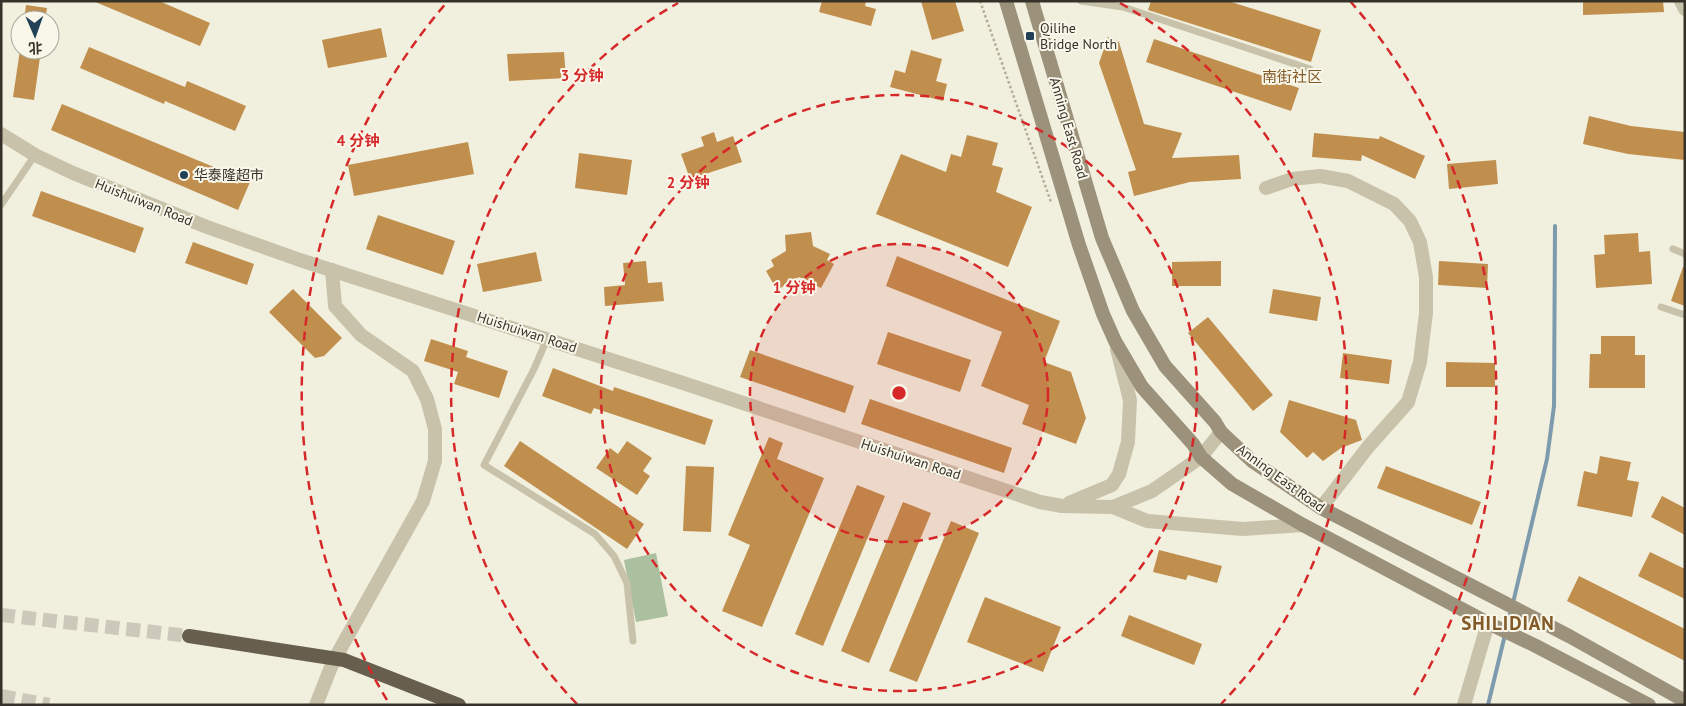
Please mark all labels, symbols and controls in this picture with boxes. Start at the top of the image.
north arrow [10,10,60,60]
place label: Qilihe Bridge North [1040,19,1117,53]
marker: Qilihe Bridge North [1024,30,1036,42]
text: 北 [28,39,43,57]
text: 3 分钟 [561,66,603,85]
district label: 南街社区 [1262,67,1322,86]
street label: Anning East Road [1046,75,1092,181]
text: 4 分钟 [337,131,379,150]
place label: 华泰隆超市 [194,166,264,184]
marker: 华泰隆超市 [178,169,190,181]
text: 2 分钟 [667,173,709,192]
street label: Huishuiwan Road [92,174,196,230]
text: 1 分钟 [773,278,815,297]
street label: Huishuiwan Road [475,307,579,357]
centre of rings [890,384,908,402]
street label: Huishuiwan Road [859,434,963,484]
street label: Anning East Road [1233,440,1329,516]
district label: SHILIDIAN [1461,611,1555,635]

